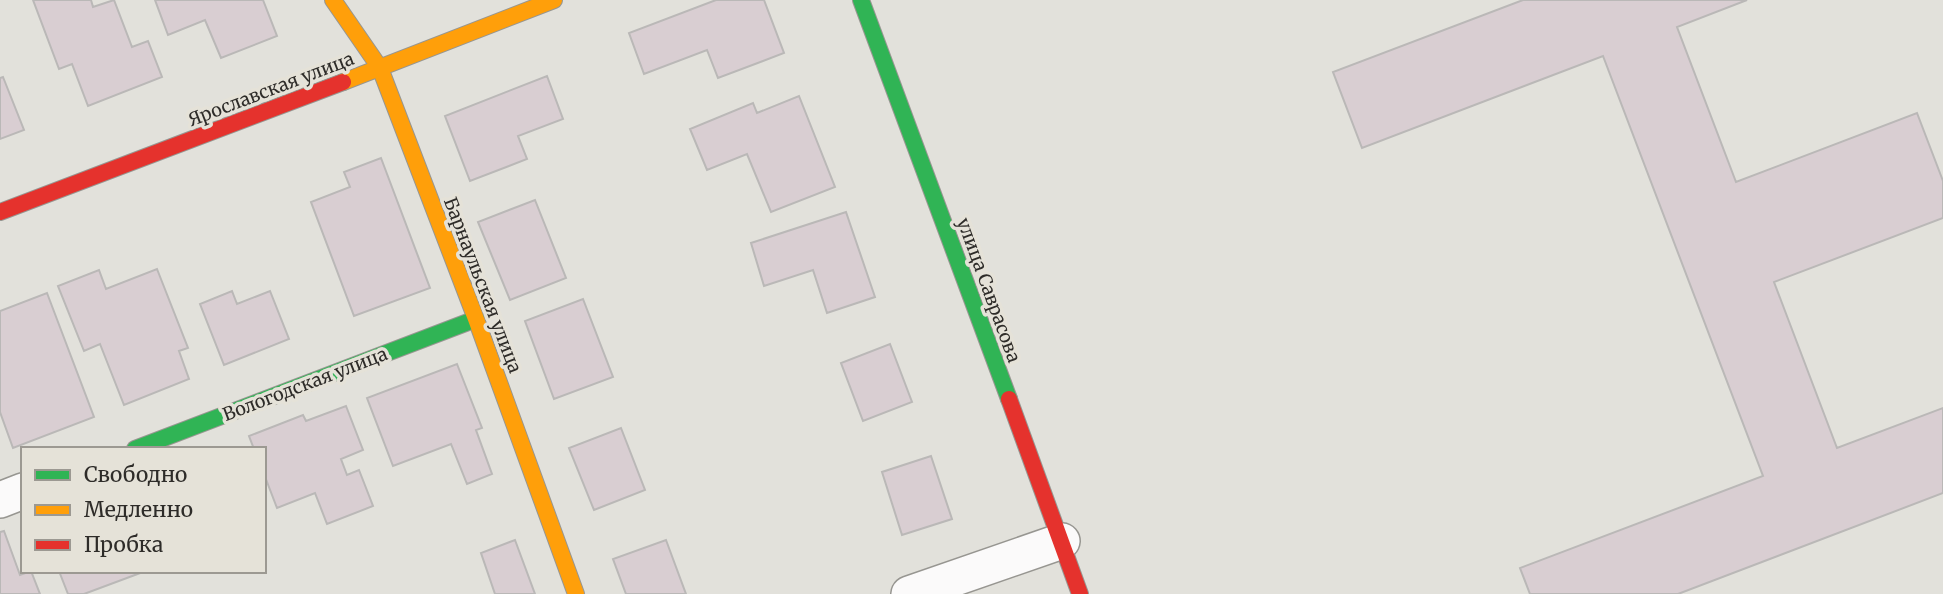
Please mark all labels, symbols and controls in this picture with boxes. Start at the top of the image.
street label: Ярославская улица [185,47,357,131]
street label: Барнаульская улица [439,194,527,376]
street label: улица Саврасова [952,215,1026,366]
street label: Вологодская улица [219,342,391,426]
legend [21,447,266,573]
text: Свободно [84,461,187,488]
text: Медленно [84,496,193,523]
text: Пробка [84,531,163,558]

